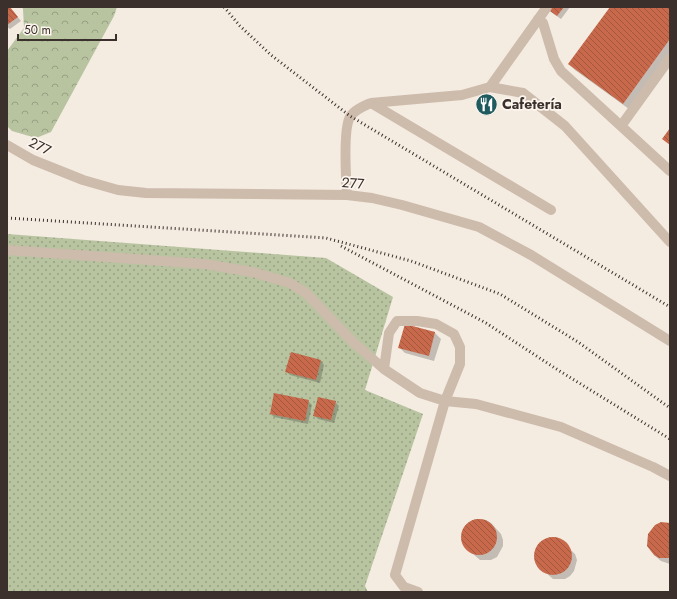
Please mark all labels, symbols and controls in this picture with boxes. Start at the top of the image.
scale bar [18,16,116,42]
text: 50 m [24,21,51,39]
restaurant icon: Cafetería [473,91,499,117]
place label: Cafetería [502,94,562,114]
street label: 277 [25,132,55,160]
street label: 277 [341,172,366,194]

